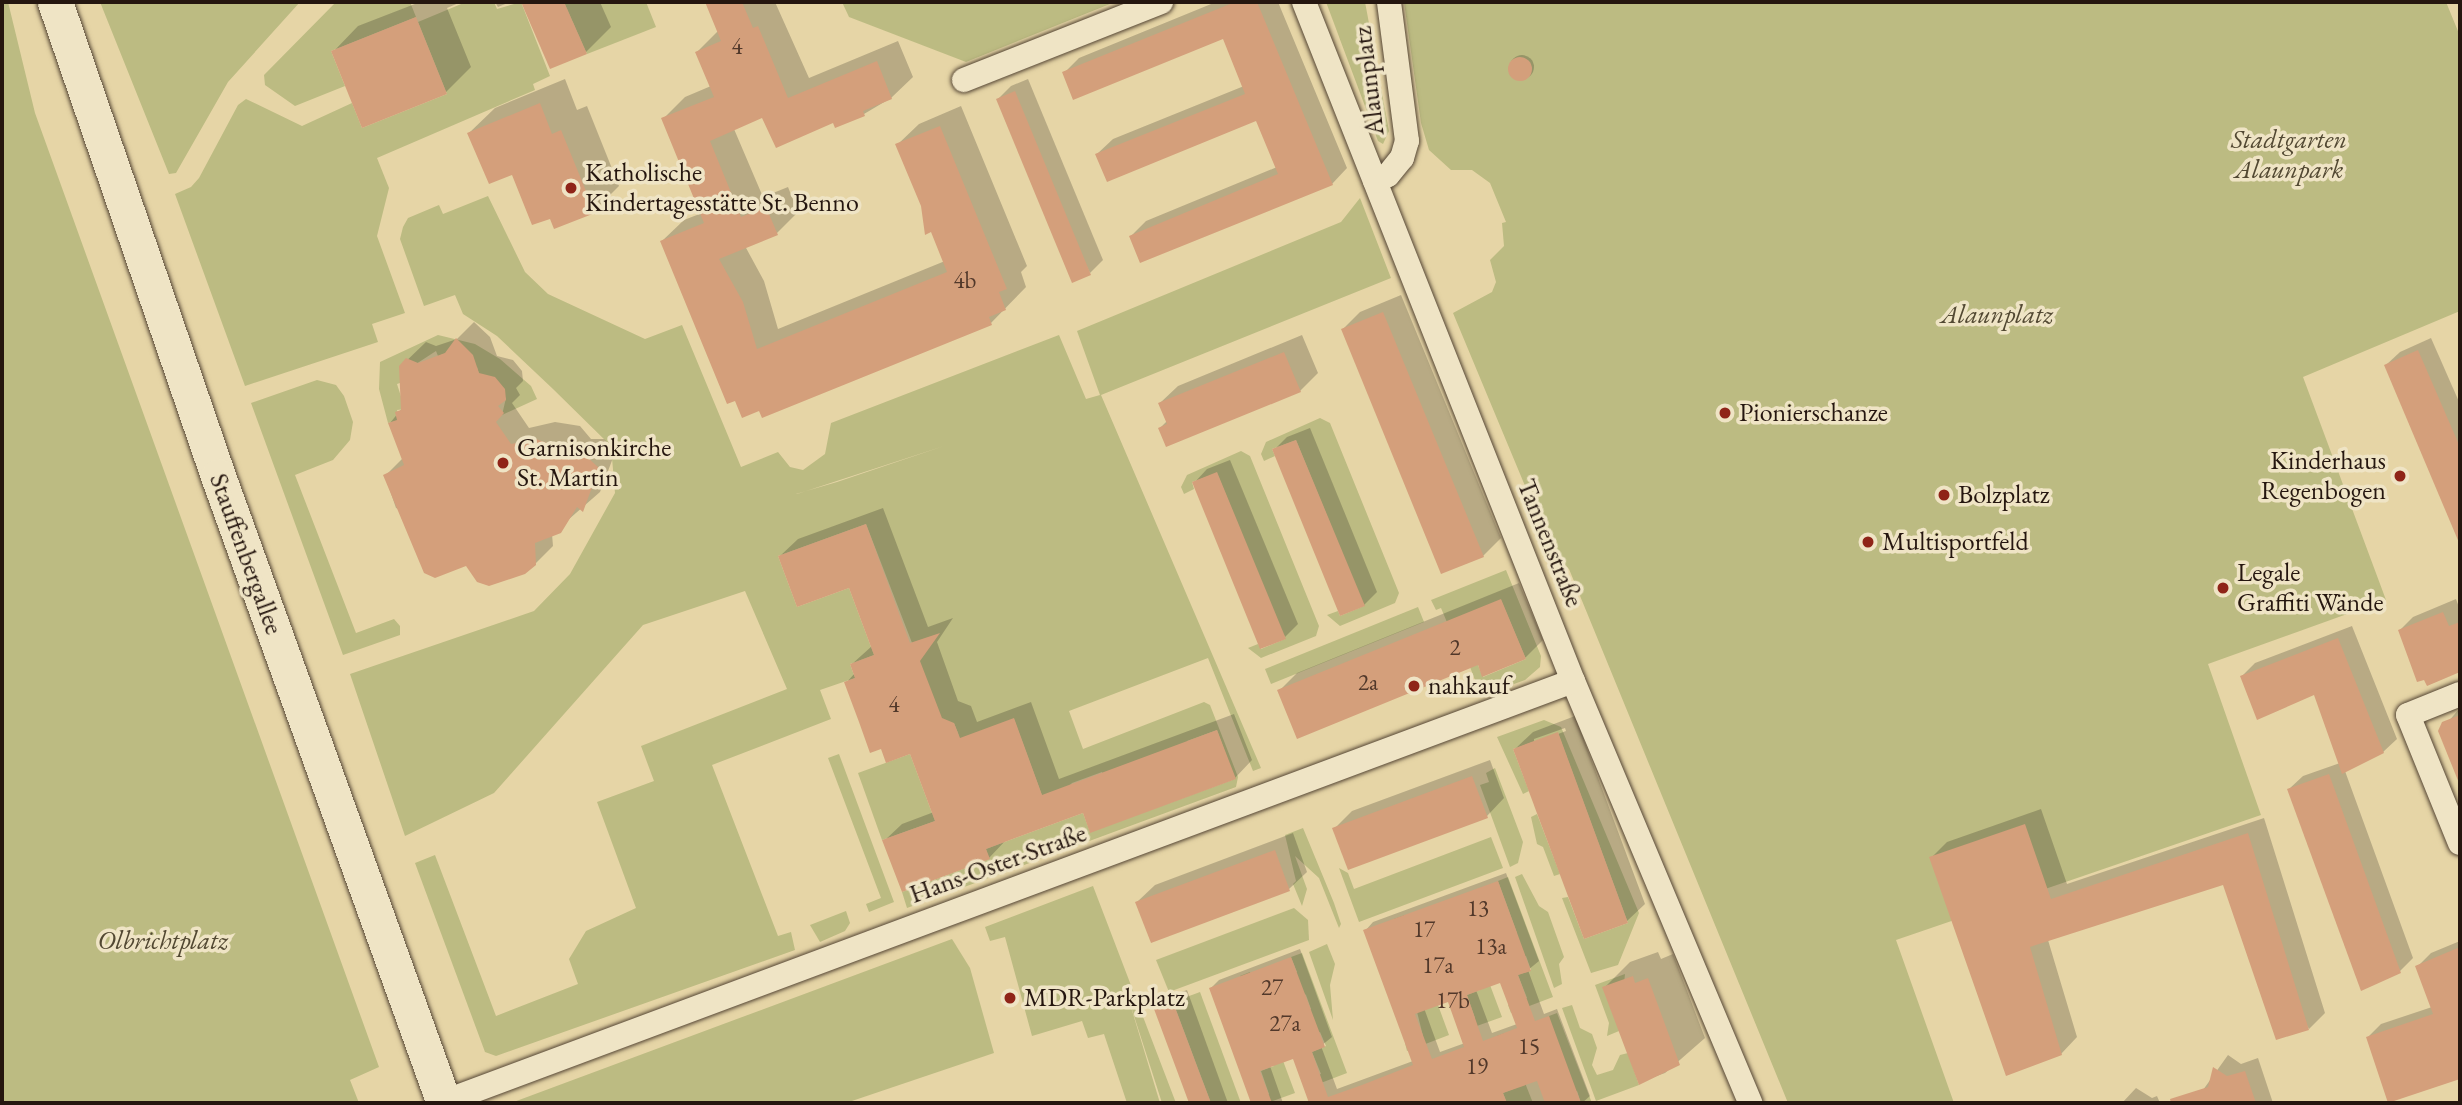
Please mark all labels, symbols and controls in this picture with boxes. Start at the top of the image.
street label: Alaunplatz [1347,25,1391,137]
house number: 4 [731,32,743,60]
park label: Stadtgarten Alaunpark [2231,124,2347,186]
place label: Katholische Kindertagesstätte St. Benno [585,157,859,218]
marker: Katholische Kindertagesstätte St. Benno [563,180,579,196]
house number: 4b [954,266,976,294]
park label: Alaunplatz [1941,299,2053,331]
place label: Pionierschanze [1739,397,1888,429]
marker: Pionierschanze [1717,405,1733,421]
place label: Garnisonkirche St. Martin [517,432,671,494]
place label: Kinderhaus Regenbogen [2261,445,2386,506]
marker: Garnisonkirche St. Martin [495,455,511,471]
marker: Kinderhaus Regenbogen [2392,468,2408,484]
street label: Stauffenbergallee [202,469,290,639]
street label: Tannenstraße [1510,474,1590,612]
place label: Bolzplatz [1958,479,2049,511]
marker: Bolzplatz [1936,487,1952,503]
place label: Multisportfeld [1882,526,2029,558]
marker: Multisportfeld [1860,534,1876,550]
place label: Legale Graffiti Wände [2237,557,2384,618]
marker: Legale Graffiti Wände [2215,580,2231,596]
house number: 2 [1449,633,1461,661]
house number: 2a [1358,668,1378,696]
place label: nahkauf [1428,670,1510,702]
marker: nahkauf [1406,678,1422,694]
house number: 4 [888,690,900,718]
street label: Hans-Oster-Straße [905,818,1091,910]
house number: 13 [1467,894,1489,922]
house number: 17 [1413,915,1435,943]
park label: Olbrichtplatz [98,925,228,957]
house number: 13a [1475,932,1507,960]
house number: 17a [1422,951,1454,979]
house number: 27 [1261,973,1283,1001]
place label: MDR-Parkplatz [1024,982,1185,1014]
house number: 17b [1436,986,1470,1014]
marker: MDR-Parkplatz [1002,990,1018,1006]
house number: 27a [1269,1009,1301,1037]
house number: 15 [1518,1032,1540,1060]
house number: 19 [1466,1052,1488,1080]

